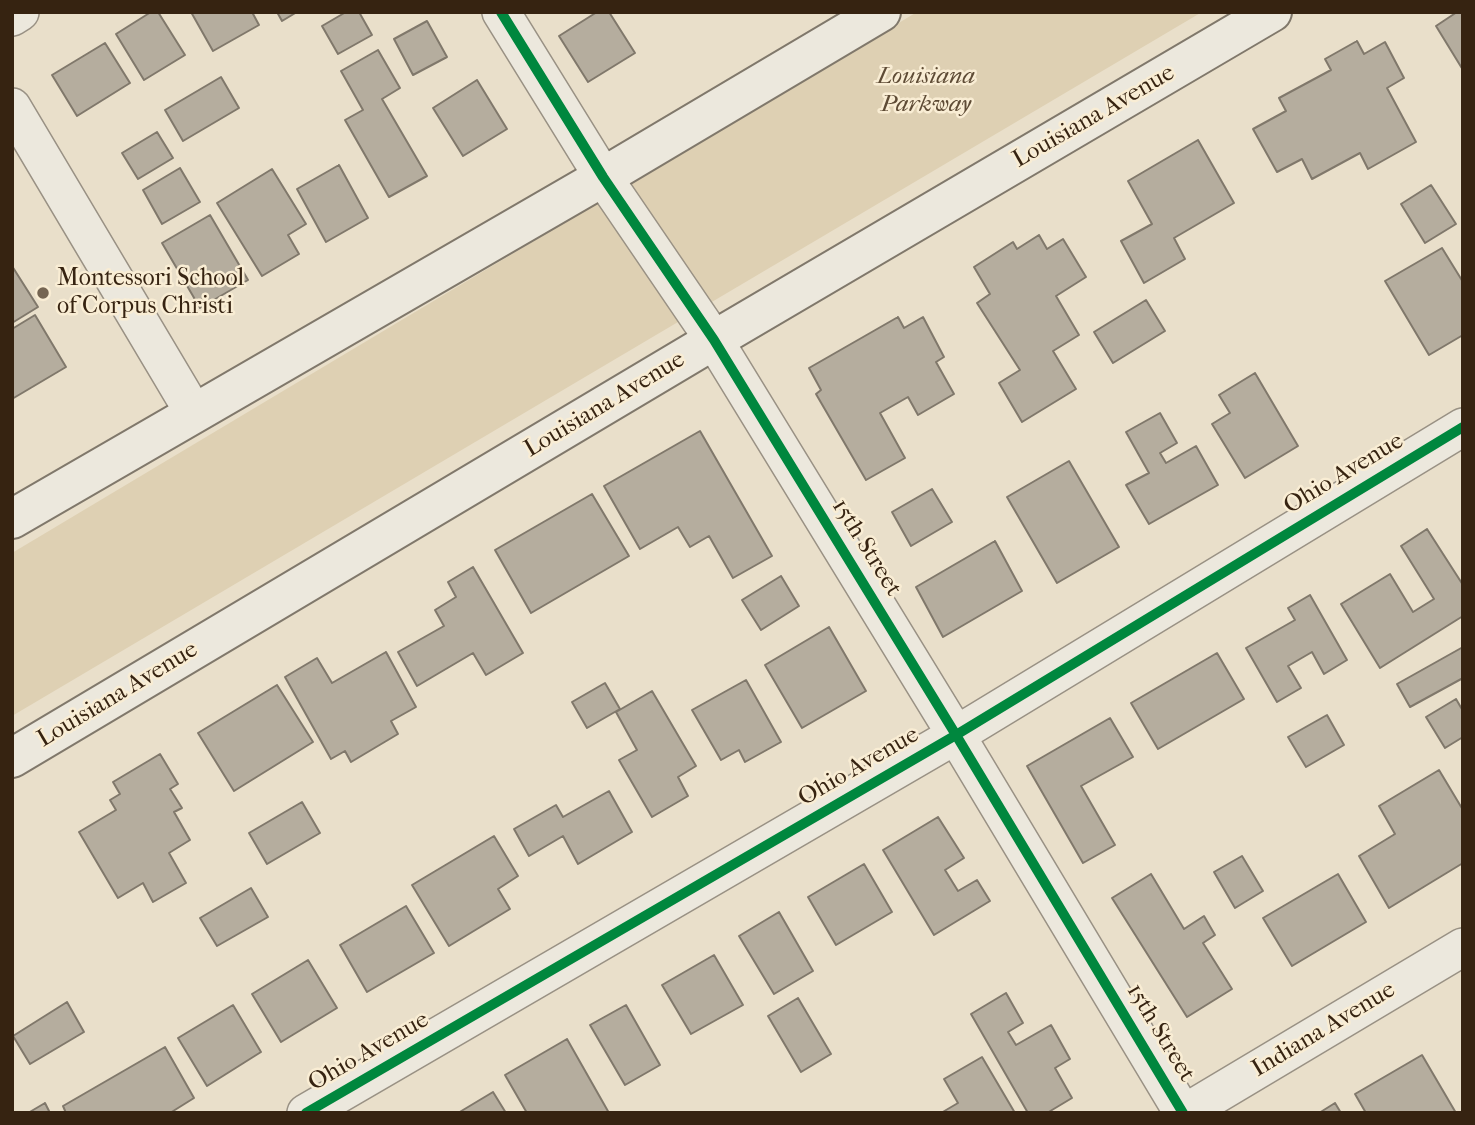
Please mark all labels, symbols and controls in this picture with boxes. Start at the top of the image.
street label: Louisiana Avenue [1008,59,1180,175]
park label: Louisiana Parkway [877,63,975,119]
place label: Montessori School of Corpus Christi [57,265,244,321]
marker: Montessori School of Corpus Christi [35,285,51,301]
street label: Louisiana Avenue [520,346,690,464]
street label: Ohio Avenue [1279,427,1409,521]
street label: 15th Street [825,494,907,602]
street label: Louisiana Avenue [33,636,203,754]
street label: Ohio Avenue [794,721,924,813]
street label: Indiana Avenue [1247,976,1401,1084]
street label: 15th Street [1119,979,1201,1087]
street label: Ohio Avenue [304,1006,434,1098]

